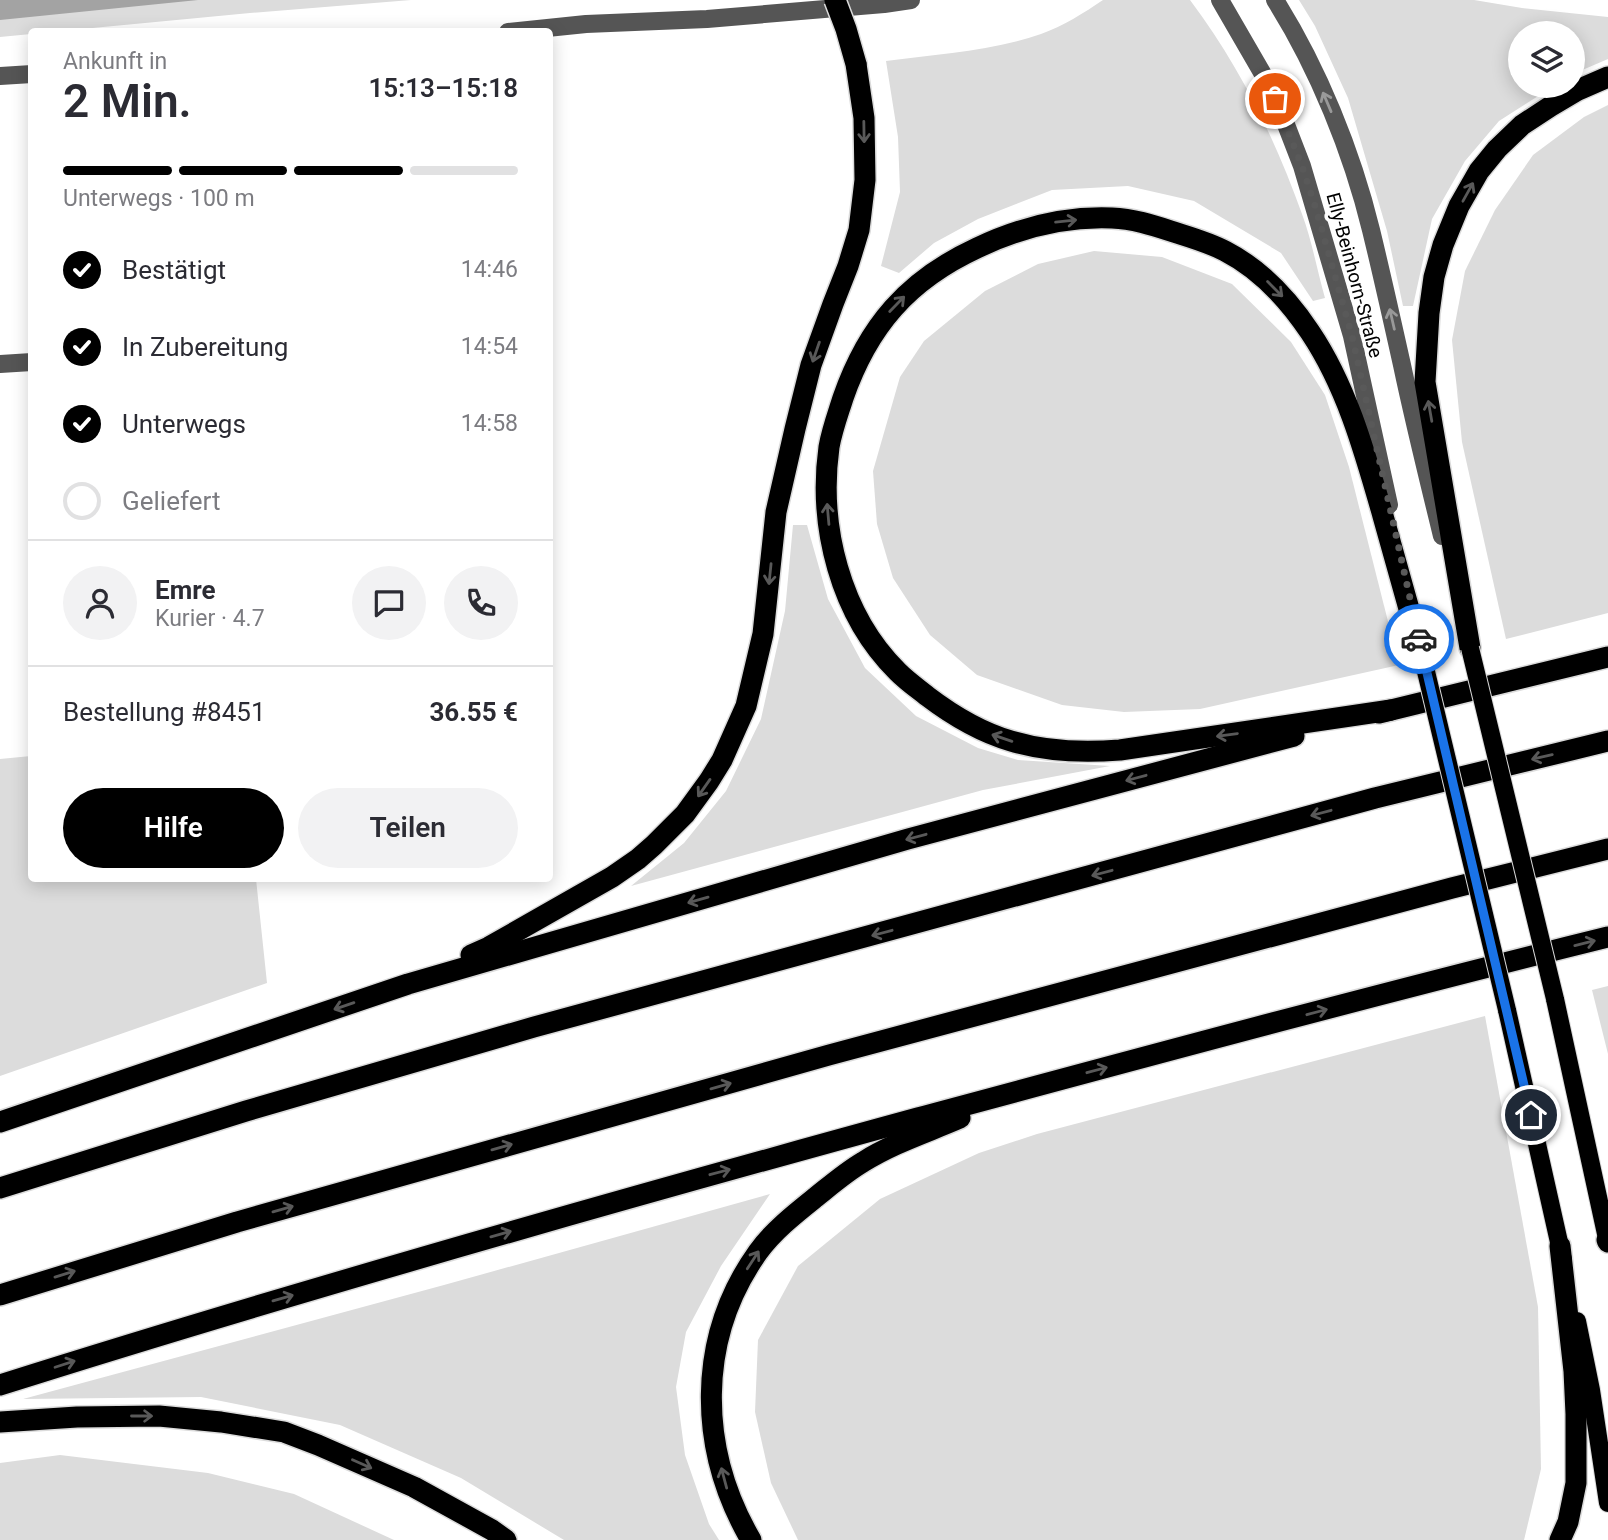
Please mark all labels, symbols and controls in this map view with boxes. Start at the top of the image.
map controls [1508,21,1585,98]
button: layers [1508,21,1585,98]
text: Ankunft in [63,48,167,75]
pin [1245,69,1305,129]
text: 15:13–15:18 [368,73,518,103]
text: 2 Min. [63,74,192,128]
icon: bag [1256,80,1294,118]
one-way arrow [1319,91,1332,113]
one-way arrow [857,120,871,143]
one-way arrow [1461,182,1475,202]
text: Unterwegs · 100 m [63,185,255,212]
street label: Elly-Beinhorn-Straße [1321,190,1388,360]
one-way arrow [1054,214,1077,227]
icon: check [63,251,101,289]
text: Bestätigt [122,255,226,285]
text: 14:46 [461,256,518,283]
one-way arrow [1266,281,1283,298]
one-way arrow [889,295,905,313]
one-way arrow [1384,308,1398,331]
icon: check [63,328,101,366]
text: In Zubereitung [122,332,288,362]
text: 14:54 [461,333,518,360]
one-way arrow [809,340,821,362]
one-way arrow [1422,400,1436,423]
icon: check [63,405,101,443]
text: Unterwegs [122,409,246,439]
text: 14:58 [461,410,518,437]
text: Geliefert [122,486,220,516]
one-way arrow [821,503,834,526]
one-way arrow [763,562,776,585]
button: person [63,566,137,640]
button: chat [352,566,426,640]
button: phone [444,566,518,640]
text: Emre [155,575,215,605]
courier [1384,604,1454,674]
text: Kurier · 4.7 [155,605,265,632]
icon: car [1400,620,1438,658]
text: Bestellung #8451 [63,697,266,727]
text: 36.55 € [429,697,518,727]
one-way arrow [1216,728,1239,741]
one-way arrow [992,731,1014,743]
one-way arrow [1531,751,1554,764]
one-way arrow [1125,772,1148,785]
one-way arrow [697,778,711,797]
button: Hilfe [63,788,284,868]
button: Teilen [298,788,518,868]
one-way arrow [1310,807,1332,820]
one-way arrow [905,831,927,844]
one-way arrow [1091,867,1113,880]
one-way arrow [687,894,709,907]
one-way arrow [871,927,893,940]
one-way arrow [1573,936,1596,949]
one-way arrow [333,1001,355,1013]
one-way arrow [1306,1004,1328,1017]
one-way arrow [1085,1063,1108,1076]
one-way arrow [710,1078,732,1091]
pin [1501,1085,1561,1145]
icon: home [1512,1096,1550,1134]
one-way arrow [490,1140,513,1153]
one-way arrow [708,1165,731,1178]
one-way arrow [272,1201,294,1214]
one-way arrow [490,1226,512,1239]
one-way arrow [746,1251,760,1270]
one-way arrow [54,1267,76,1280]
one-way arrow [271,1290,293,1303]
one-way arrow [54,1357,76,1370]
one-way arrow [130,1409,153,1423]
one-way arrow [351,1458,372,1471]
one-way arrow [716,1467,729,1489]

